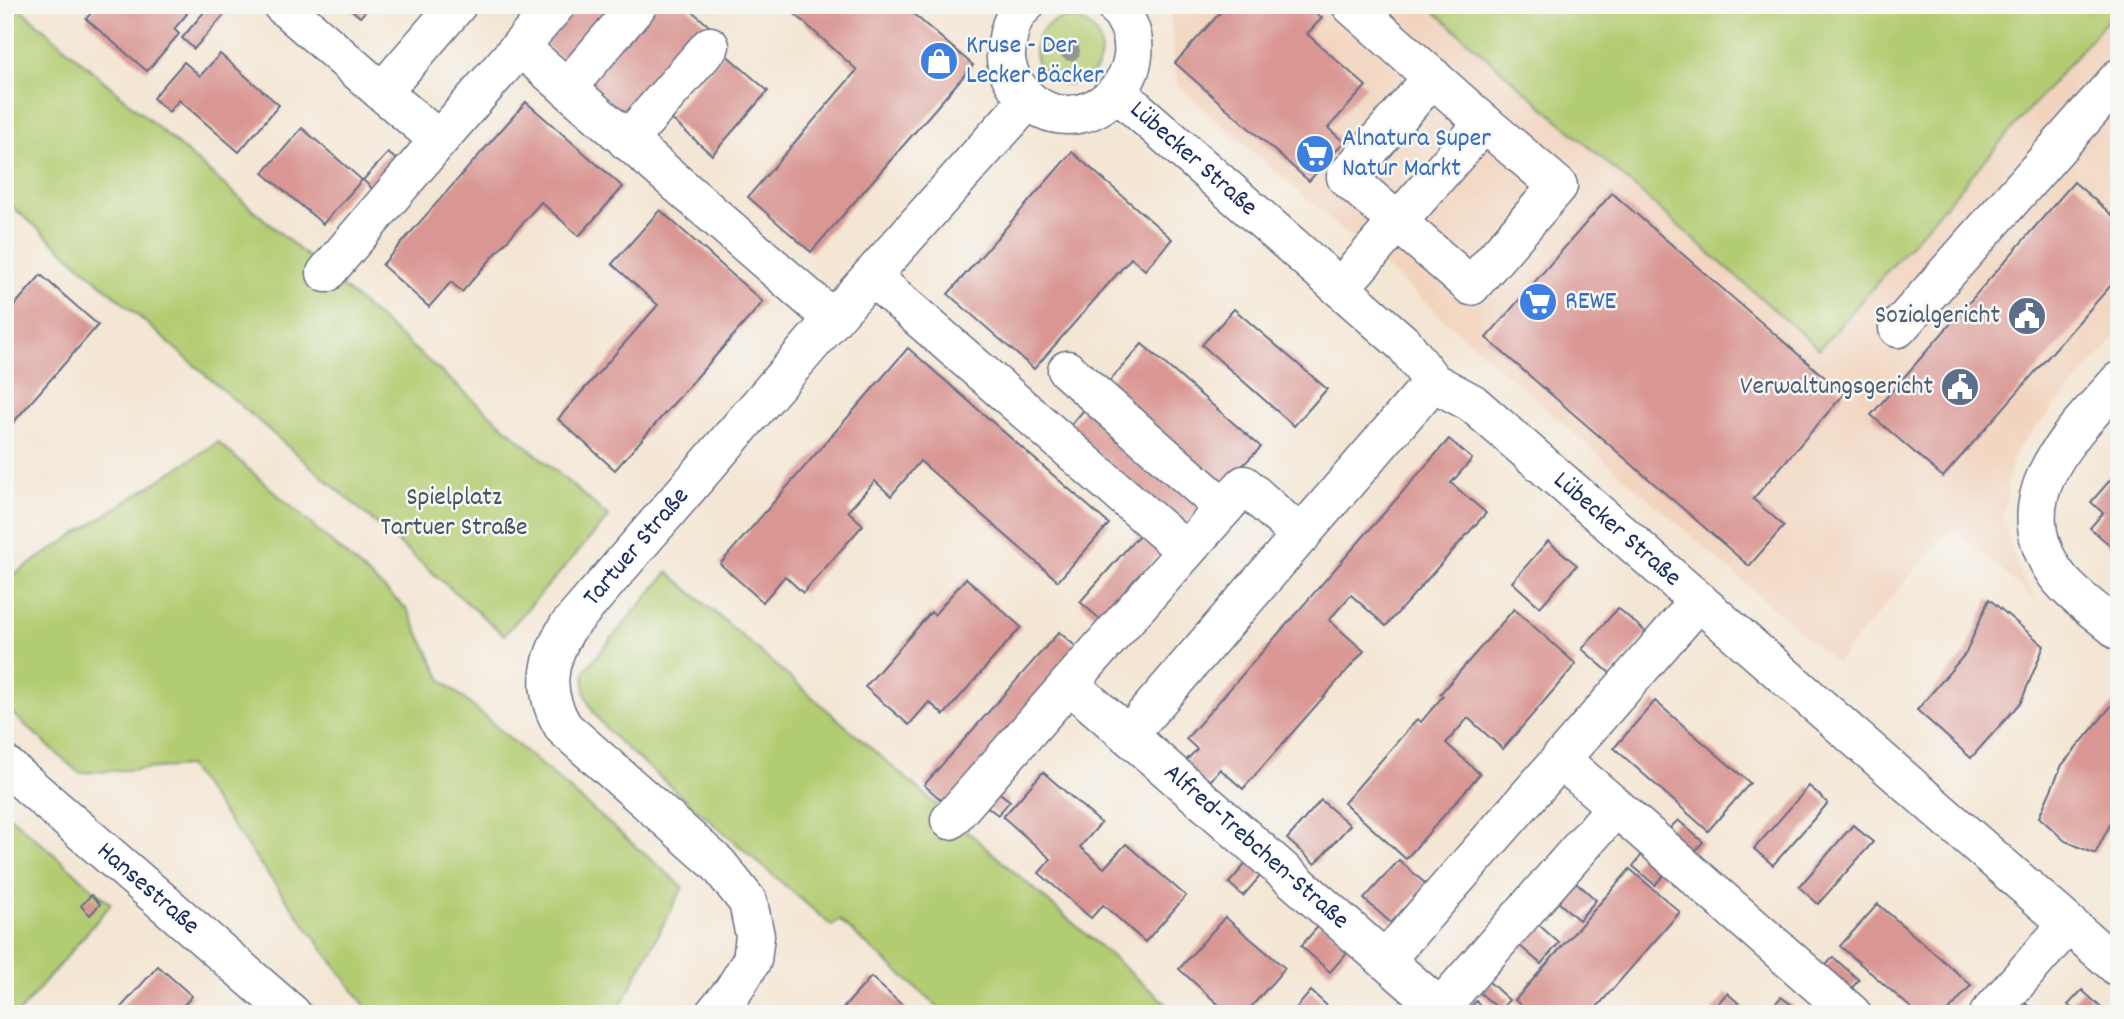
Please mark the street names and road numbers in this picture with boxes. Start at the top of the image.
street label: Lübecker Straße [1121,92,1265,226]
street label: Lübecker Straße [1545,463,1689,596]
street label: Tartuer Straße [575,479,699,615]
street label: Alfred-Trebchen-Straße [1155,755,1357,939]
street label: Hansestraße [88,834,208,944]

